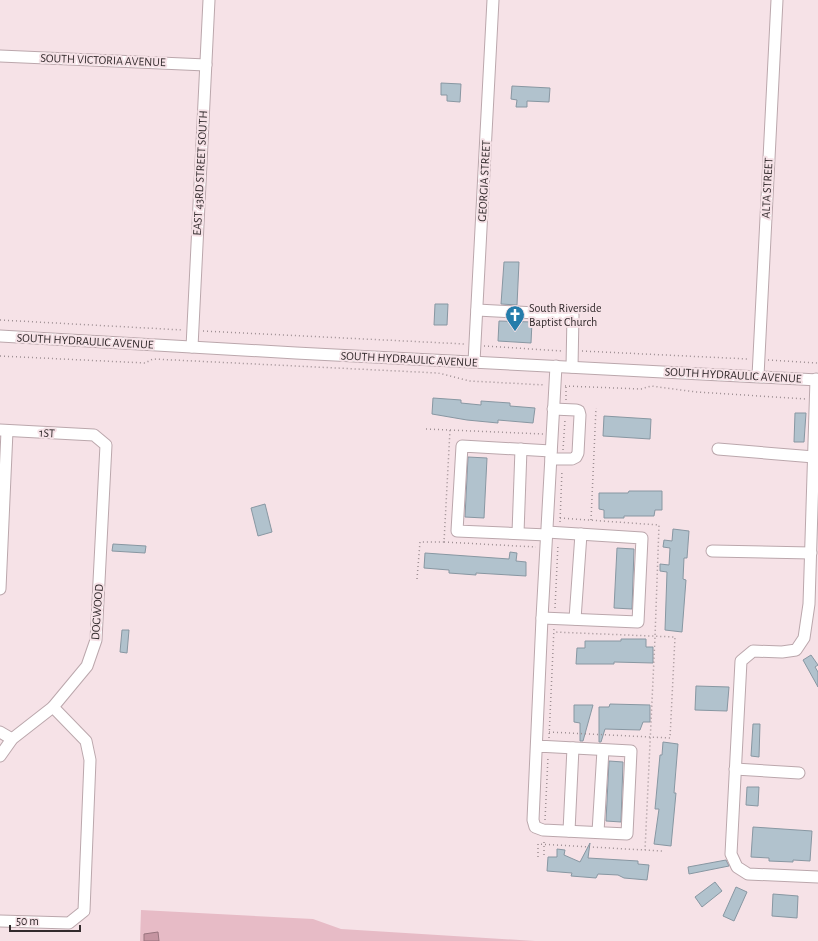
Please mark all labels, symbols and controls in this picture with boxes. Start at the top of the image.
street label: SOUTH VICTORIA AVENUE [40,52,166,68]
street label: EAST 43RD STREET SOUTH [191,110,209,236]
street label: GEORGIA STREET [476,140,492,222]
street label: ALTA STREET [759,157,775,219]
place label: South Riverside Baptist Church [529,302,601,328]
church icon: South Riverside Baptist Church [504,304,526,332]
street label: SOUTH HYDRAULIC AVENUE [16,331,154,351]
street label: SOUTH HYDRAULIC AVENUE [340,349,478,369]
street label: SOUTH HYDRAULIC AVENUE [664,365,802,385]
street label: 1ST [39,427,55,439]
street label: DOGWOOD [89,583,105,640]
scale bar [10,907,80,933]
text: 50 m [16,915,39,927]

